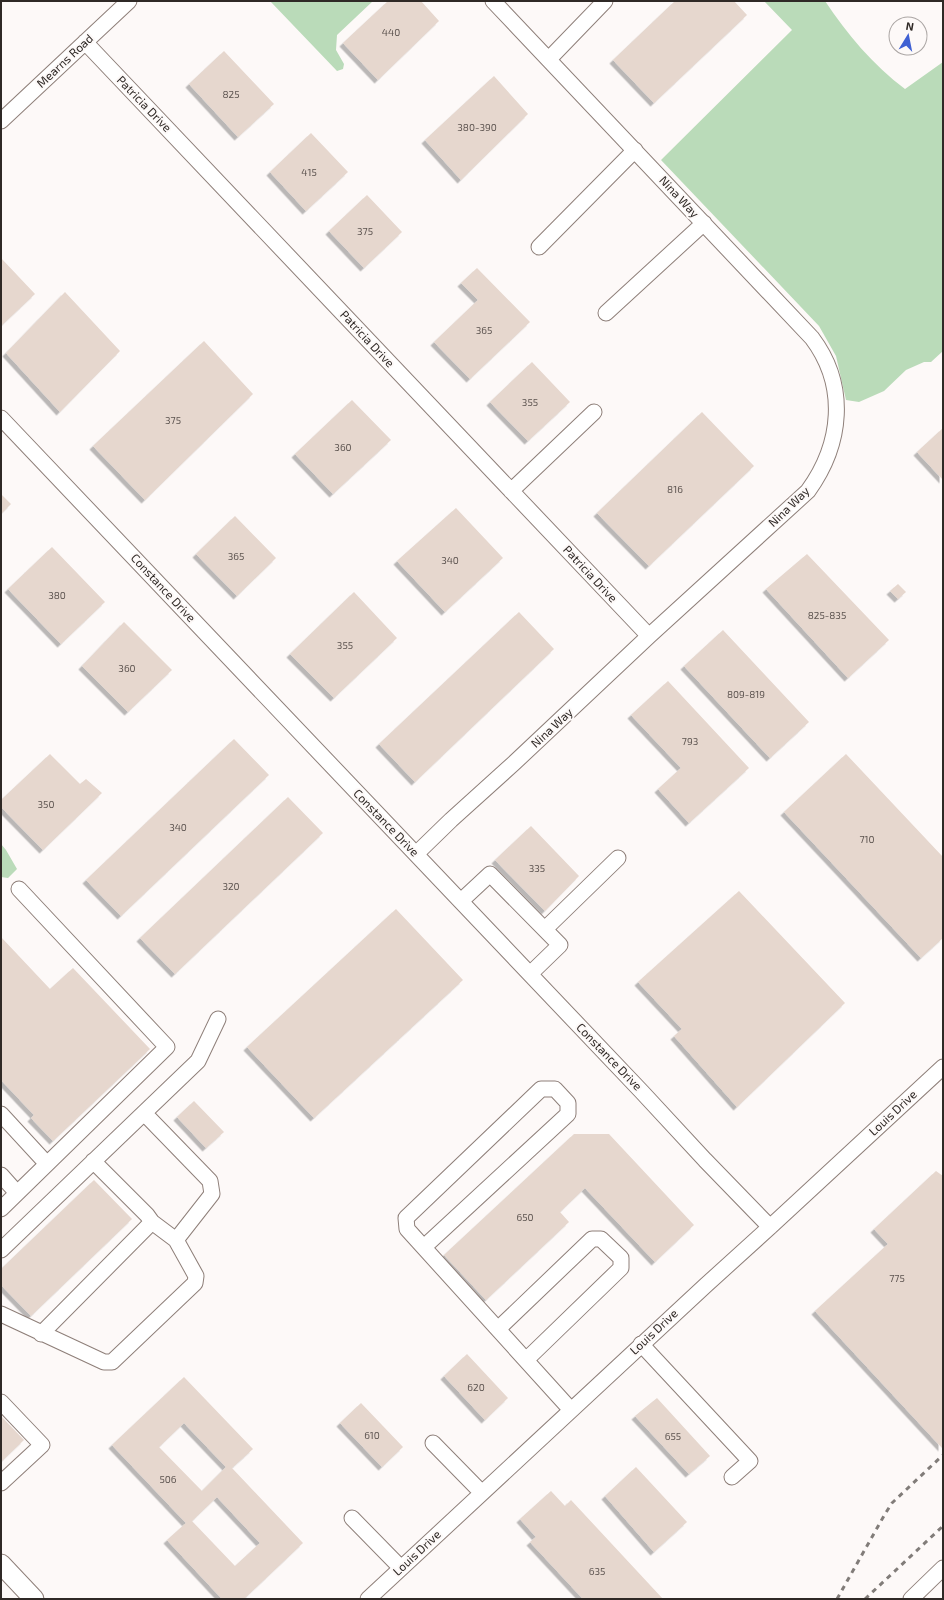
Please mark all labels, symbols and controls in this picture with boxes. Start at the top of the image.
north arrow [888,16,928,56]
text: N [905,19,915,33]
house number: 440 [382,26,400,38]
street label: Mearns Road [33,31,95,90]
street label: Patricia Drive [114,72,175,134]
house number: 825 [222,88,240,100]
house number: 380-390 [457,121,497,133]
house number: 415 [301,166,317,178]
street label: Nina Way [657,173,703,220]
house number: 375 [357,225,373,237]
street label: Patricia Drive [338,307,398,370]
house number: 365 [476,324,492,336]
house number: 355 [522,396,538,408]
house number: 375 [165,414,181,426]
house number: 360 [334,441,352,453]
house number: 816 [667,483,683,495]
street label: Nina Way [765,483,812,529]
street label: Patricia Drive [561,542,621,605]
street label: Constance Drive [129,550,199,624]
house number: 365 [228,550,244,562]
house number: 340 [441,554,459,566]
house number: 380 [48,589,66,601]
house number: 825-835 [808,609,846,621]
house number: 355 [337,639,353,651]
house number: 360 [118,662,136,674]
house number: 809-819 [727,688,765,700]
street label: Nina Way [528,704,575,750]
house number: 793 [682,735,698,747]
street label: Constance Drive [351,786,422,859]
house number: 350 [38,798,54,810]
house number: 340 [169,821,187,833]
house number: 710 [859,833,875,845]
house number: 335 [529,862,545,874]
house number: 320 [222,880,240,892]
street label: Constance Drive [574,1020,645,1093]
street label: Louis Drive [866,1087,919,1138]
house number: 650 [516,1211,534,1223]
house number: 775 [889,1272,905,1284]
street label: Louis Drive [627,1306,680,1357]
house number: 620 [467,1381,485,1393]
house number: 610 [364,1429,380,1441]
house number: 655 [665,1430,681,1442]
house number: 506 [159,1473,177,1485]
street label: Louis Drive [390,1527,443,1578]
house number: 635 [589,1565,605,1577]

